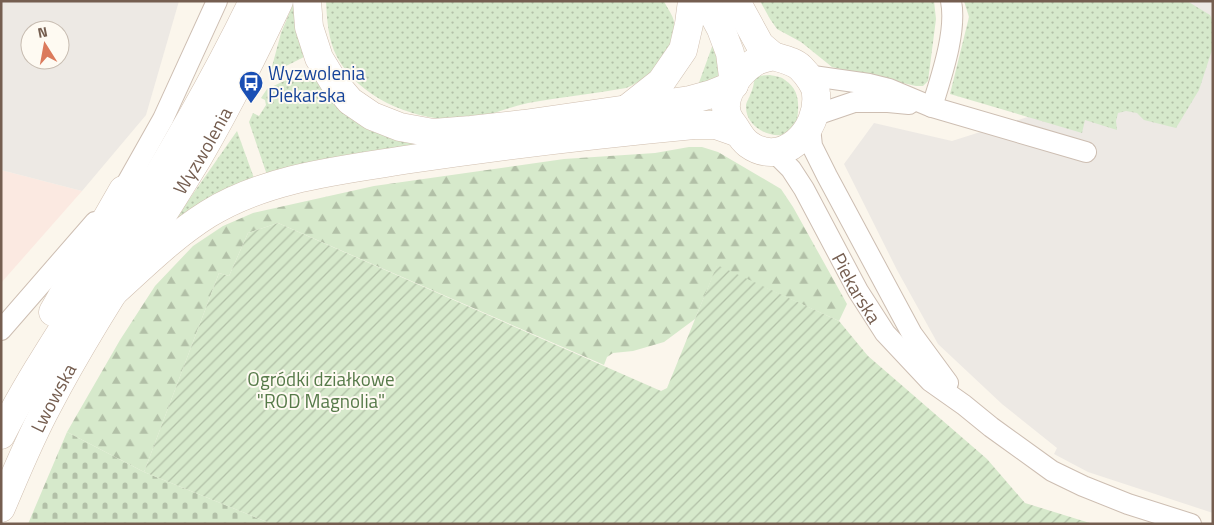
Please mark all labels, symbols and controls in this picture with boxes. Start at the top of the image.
north arrow [20,20,70,70]
text: N [36,21,49,43]
place label: Wyzwolenia Piekarska [268,58,365,109]
bus stop icon: Wyzwolenia Piekarska [238,70,264,104]
street label: Wyzwolenia [165,101,239,199]
street label: Piekarska [825,247,890,329]
street label: Lwowska [22,357,83,437]
park label: Ogródki działkowe "ROD Magnolia" [247,364,395,415]

